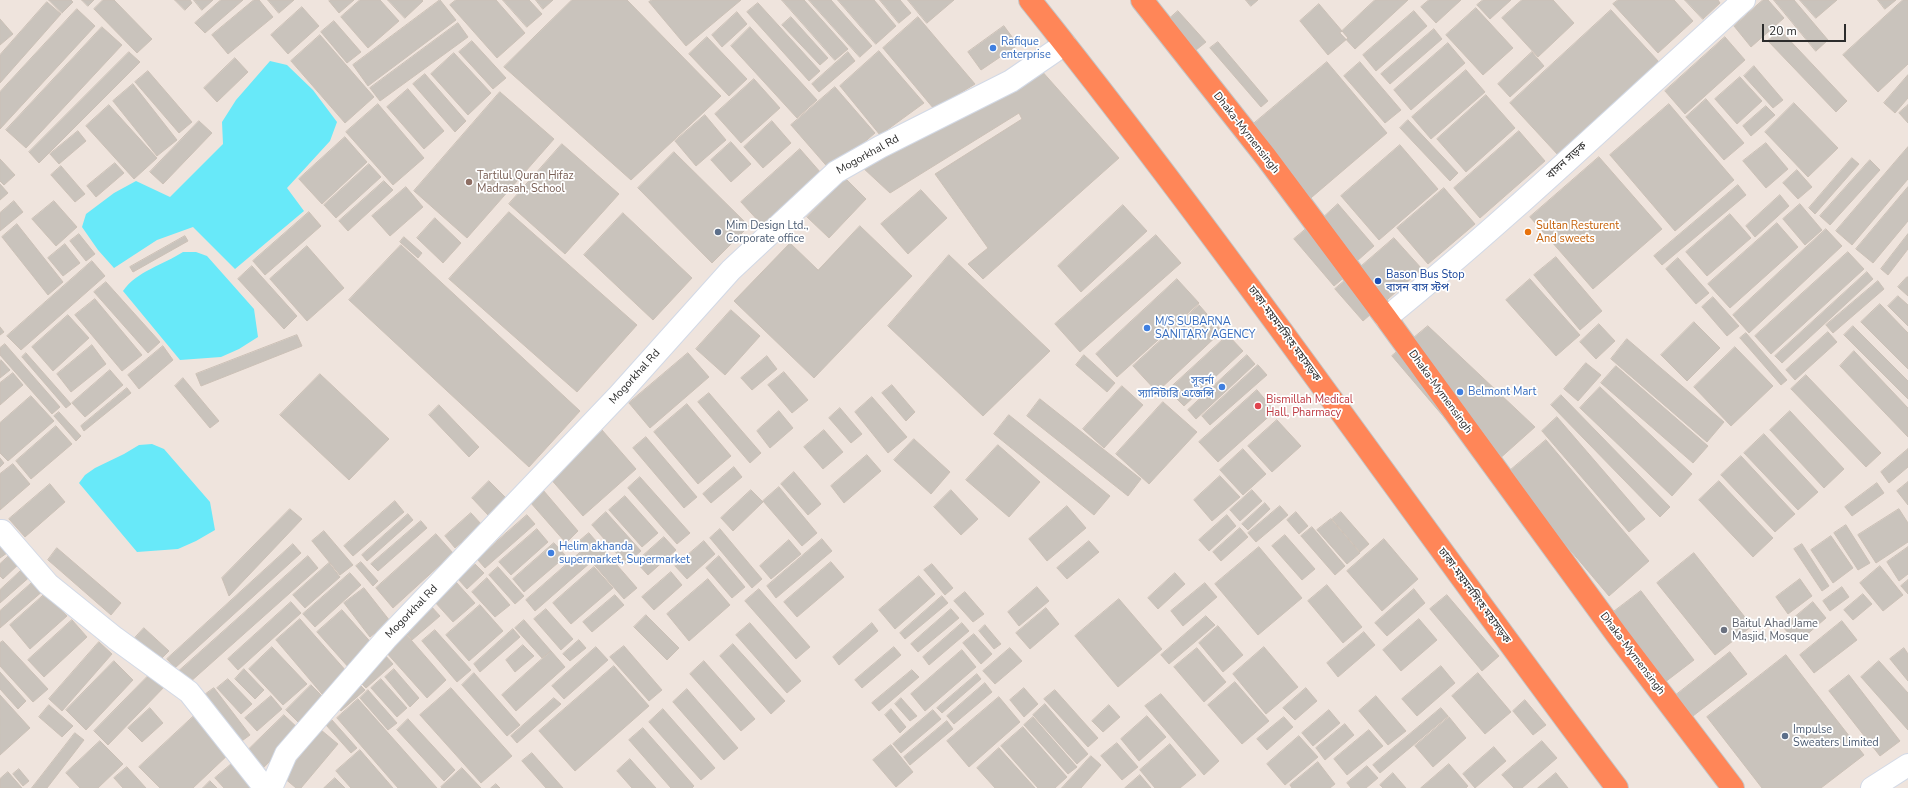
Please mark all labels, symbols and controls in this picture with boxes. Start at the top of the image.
scale bar [1764,16,1848,42]
text: 20 m [1769,23,1797,39]
place label: Rafique enterprise [1001,35,1051,61]
marker: Rafique enterprise [988,43,998,53]
street label: Dhaka-Mymensingh [1210,90,1282,176]
street label: Mogorkhal Rd [834,132,902,178]
street label: বাসন সড়ক [1544,140,1590,182]
place label: Tartilul Quran Hifaz Madrasah, School [477,169,574,195]
marker: Tartilul Quran Hifaz Madrasah, School [464,177,474,187]
place label: Mim Design Ltd., Corporate office [726,219,809,245]
place label: Sultan Resturent And sweets [1536,219,1619,245]
marker: Mim Design Ltd., Corporate office [713,227,723,237]
marker: Sultan Resturent And sweets [1523,227,1533,237]
place label: Bason Bus Stop বাসন বাস স্টপ [1386,268,1465,294]
marker: Bason Bus Stop বাসন বাস স্টপ [1373,276,1383,286]
street label: ঢাকা-ময়মনসিংহ মহাসড়ক [1245,284,1323,384]
place label: M/S SUBARNA SANITARY AGENCY [1155,315,1255,341]
marker: M/S SUBARNA SANITARY AGENCY [1142,323,1152,333]
street label: Mogorkhal Rd [607,347,663,407]
street label: Dhaka-Mymensingh [1405,348,1475,436]
place label: সূবর্না স্যানিটারি এজেন্সি [1138,374,1214,400]
marker: সূবর্না স্যানিটারি এজেন্সি [1217,382,1227,392]
place label: Belmont Mart [1468,385,1536,399]
marker: Belmont Mart [1455,387,1465,397]
place label: Bismillah Medical Hall, Pharmacy [1266,393,1353,419]
marker: Bismillah Medical Hall, Pharmacy [1253,401,1263,411]
place label: Helim akhanda supermarket, Supermarket [559,540,690,566]
street label: ঢাকা-ময়মনসিংহ মহাসড়ক [1435,546,1513,646]
marker: Helim akhanda supermarket, Supermarket [546,548,556,558]
street label: Mogorkhal Rd [383,582,441,642]
street label: Dhaka-Mymensingh [1597,610,1667,698]
place label: Baitul Ahad Jame Masjid, Mosque [1732,617,1818,643]
marker: Baitul Ahad Jame Masjid, Mosque [1719,625,1729,635]
place label: Impulse Sweaters Limited [1793,723,1879,749]
marker: Impulse Sweaters Limited [1780,731,1790,741]

